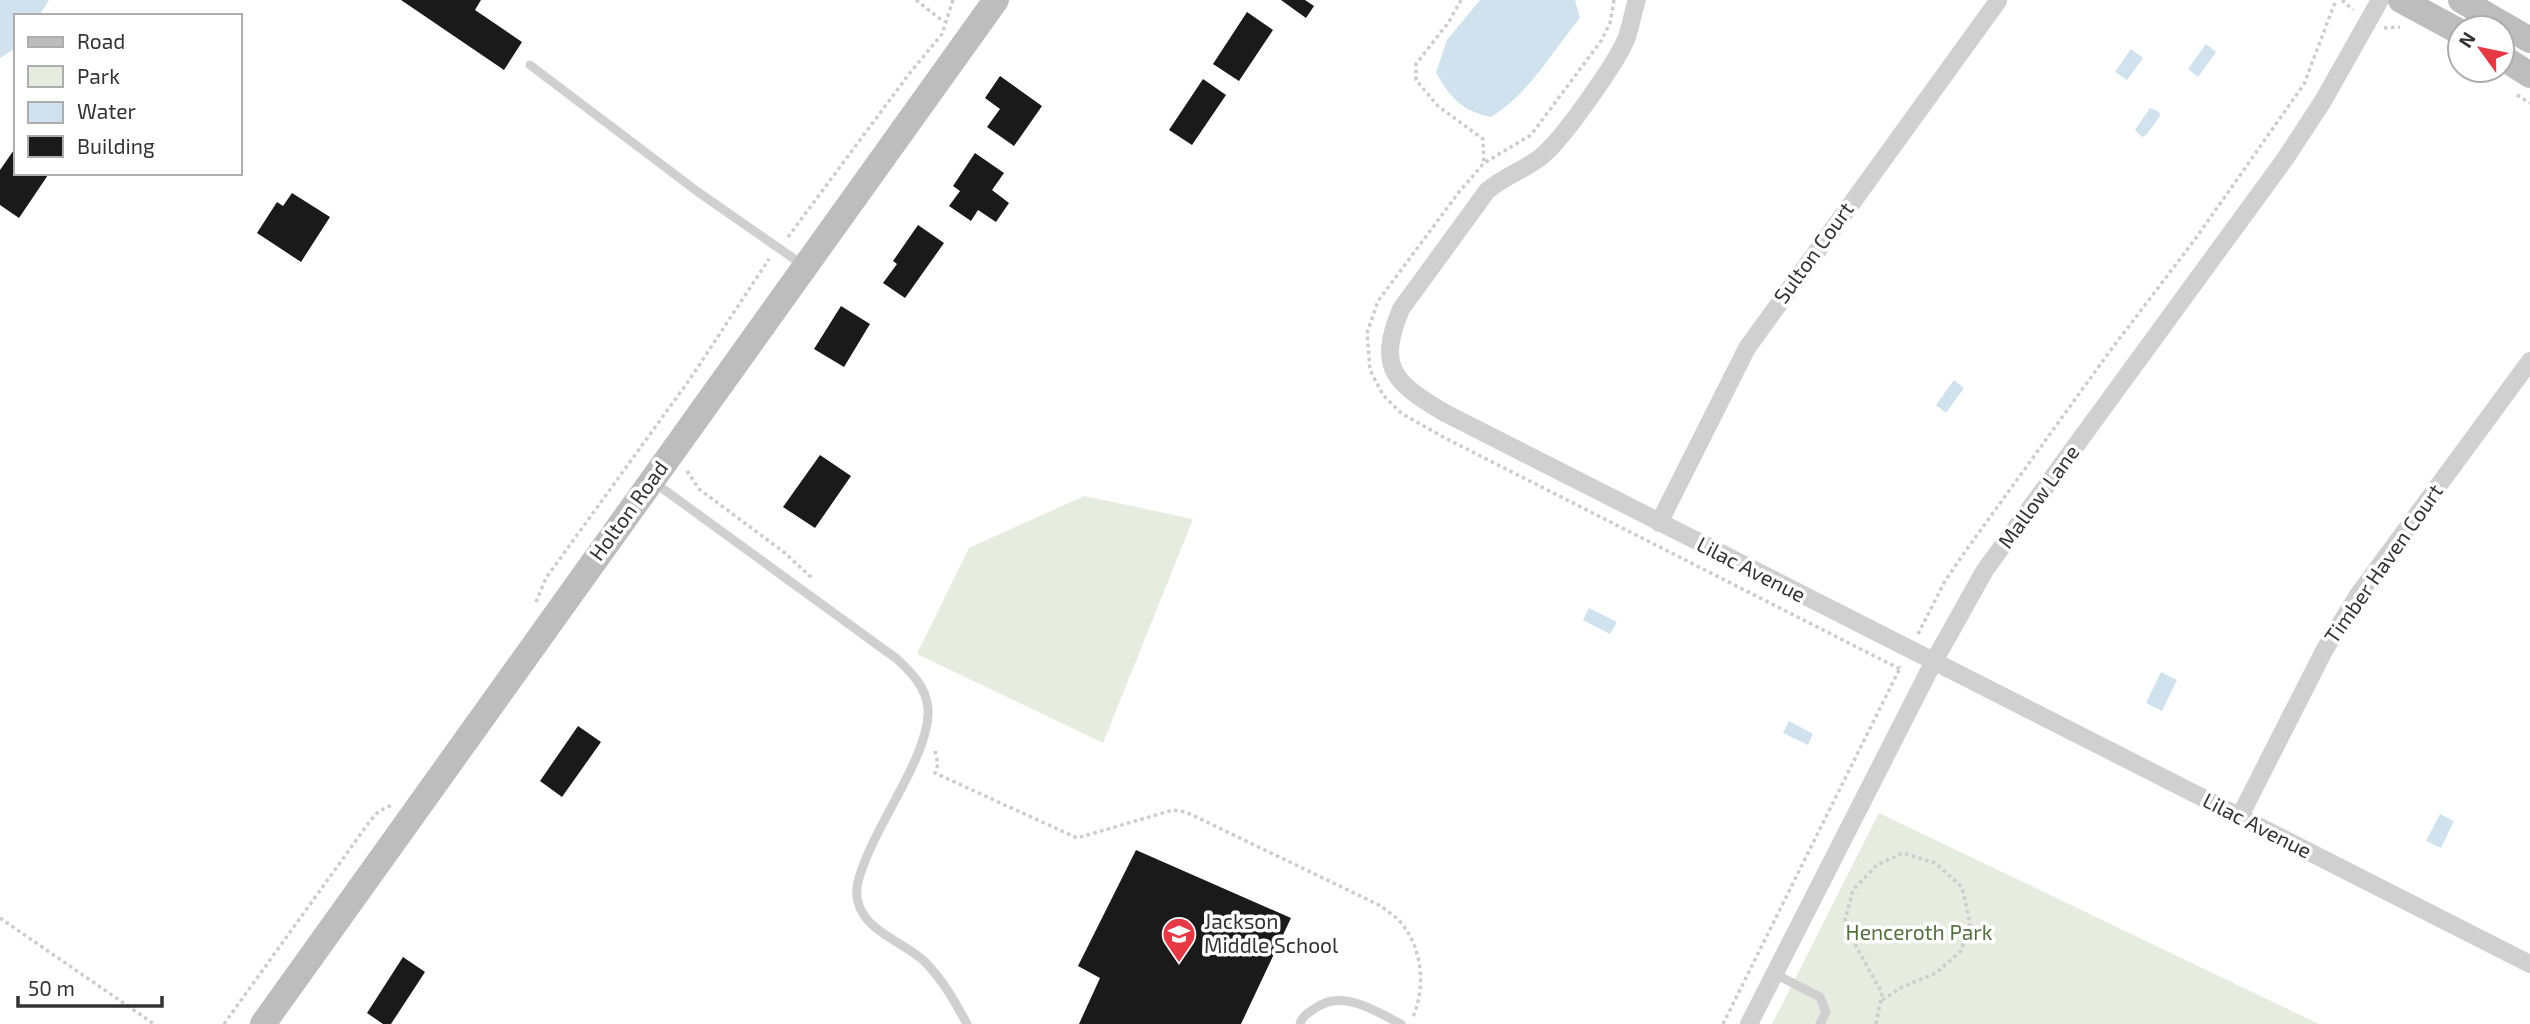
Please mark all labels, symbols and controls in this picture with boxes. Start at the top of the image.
legend [14,14,242,175]
north arrow [2446,14,2516,84]
text: N [2453,27,2480,51]
text: Road [77,28,125,53]
text: Park [77,63,120,88]
text: Water [77,98,136,123]
text: Building [77,133,155,158]
street label: Sulton Court [1768,197,1858,308]
street label: Mallow Lane [1992,440,2084,553]
street label: Holton Road [583,455,672,565]
street label: Timber Haven Court [2318,479,2447,648]
street label: Lilac Avenue [1693,531,1810,607]
street label: Lilac Avenue [2199,787,2316,863]
place label: Jackson Middle School [1204,908,1339,957]
school or university icon: Jackson Middle School [1160,915,1198,964]
park label: Henceroth Park [1846,919,1993,944]
scale bar [18,964,161,1008]
text: 50 m [28,975,75,1000]

